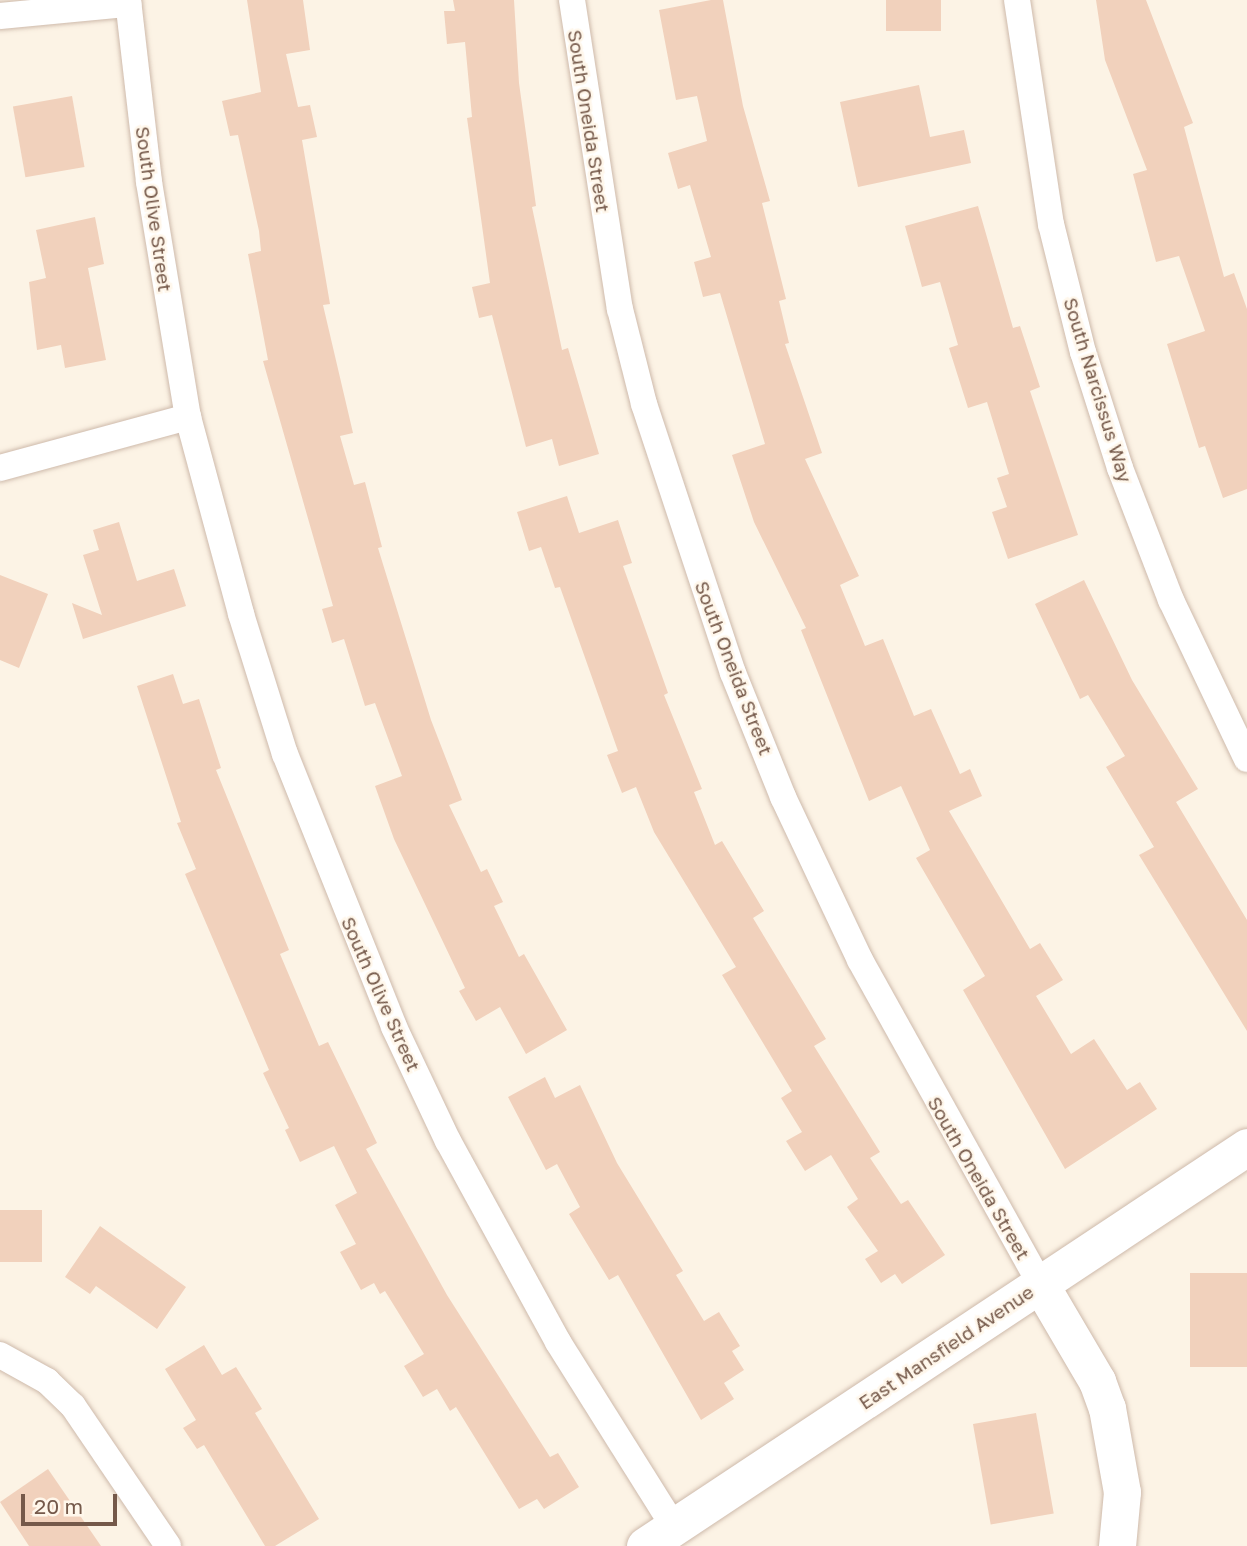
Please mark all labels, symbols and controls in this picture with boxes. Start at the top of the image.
street label: South Oneida Street [563,28,615,214]
street label: South Olive Street [131,125,177,293]
street label: South Narcissus Way [1059,295,1137,485]
street label: South Oneida Street [690,578,778,758]
street label: South Olive Street [337,913,425,1075]
street label: South Oneida Street [923,1092,1035,1264]
street label: East Mansfield Avenue [854,1280,1038,1414]
scale bar [24,1480,121,1524]
text: 20 m [34,1493,83,1519]

